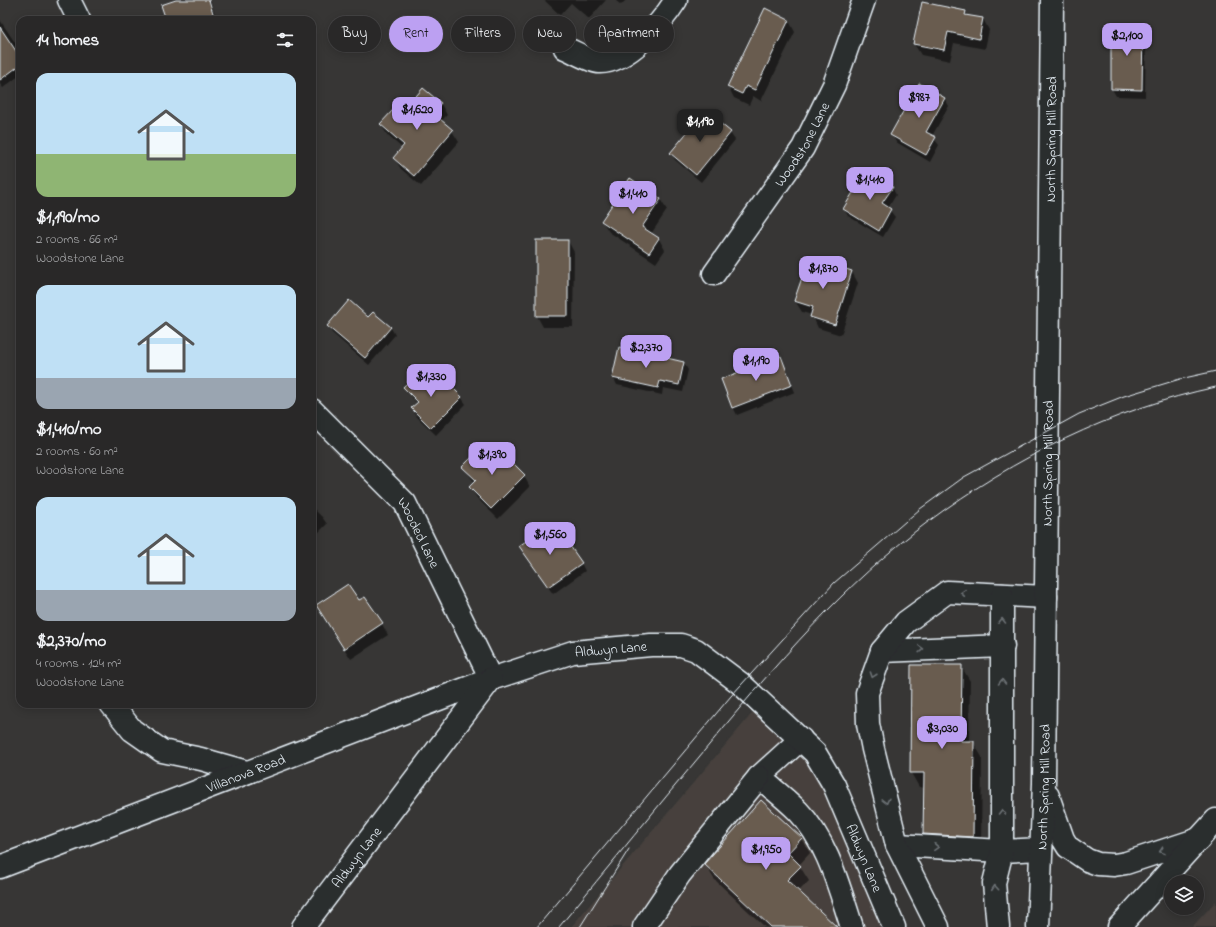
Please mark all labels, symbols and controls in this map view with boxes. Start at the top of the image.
chip: Buy [328,16,381,52]
chip: Rent [389,16,443,52]
chip: Filters [451,16,515,52]
chip: New [523,16,576,52]
chip: Apartment [584,16,674,52]
pin: $2,100 [1094,23,1160,57]
text: $2,100 [1111,26,1143,45]
text: 14 homes [36,28,99,53]
icon: filters [274,29,296,51]
street label: North Spring Mill Road [1041,76,1064,202]
pin: $987 [895,85,943,119]
text: $987 [908,88,930,107]
pin: $1,620 [384,97,450,131]
street label: Woodstone Lane [770,98,836,192]
icon: home [130,99,202,171]
text: $1,620 [401,100,433,119]
pin: $1,190 [667,109,733,143]
text: $1,190 [686,112,714,131]
pin: $1,410 [837,167,903,201]
text: $1,410 [855,170,885,189]
pin: $1,410 [600,181,666,215]
text: $1,410 [618,184,648,203]
text: $1,190/mo [36,205,100,230]
text: 2 rooms · 66 m² [36,230,118,249]
text: Woodstone Lane [36,249,124,268]
pin: $1,870 [790,256,856,290]
text: $1,870 [808,259,838,278]
icon: home [130,311,202,383]
pin: $2,370 [613,335,679,369]
text: $2,370 [630,338,662,357]
pin: $1,190 [723,348,789,382]
text: $1,190 [742,351,770,370]
pin: $1,330 [398,364,464,398]
text: $1,330 [416,367,446,386]
street label: North Spring Mill Road [1038,400,1060,526]
text: $1,410/mo [36,417,102,442]
text: 2 rooms · 60 m² [36,442,118,461]
pin: $1,390 [459,442,525,476]
text: $1,390 [477,445,507,464]
text: Woodstone Lane [36,461,124,480]
street label: Wooded Lane [392,492,445,573]
pin: $1,560 [517,522,583,556]
icon: home [130,523,202,595]
text: $1,560 [533,525,567,544]
one-way arrow [960,589,966,597]
one-way arrow [998,618,1006,624]
text: $2,370/mo [36,629,106,654]
street label: Aldwyn Lane [574,636,648,664]
one-way arrow [918,645,924,653]
text: 4 rooms · 124 m² [36,654,121,673]
one-way arrow [869,671,878,678]
text: Woodstone Lane [36,673,124,692]
one-way arrow [998,679,1006,685]
pin: $3,030 [909,716,975,750]
text: $3,030 [926,719,958,738]
street label: North Spring Mill Road [1032,724,1057,851]
street label: Villanova Road [203,750,289,799]
one-way arrow [881,798,890,805]
one-way arrow [998,809,1006,815]
street label: Aldwyn Lane [840,821,887,896]
street label: Aldwyn Lane [327,822,388,893]
pin: $1,950 [733,837,799,871]
text: $1,950 [750,840,782,859]
one-way arrow [933,843,939,851]
one-way arrow [1159,846,1166,855]
map controls [1164,875,1204,915]
button: layers [1164,875,1204,915]
one-way arrow [990,885,999,891]

